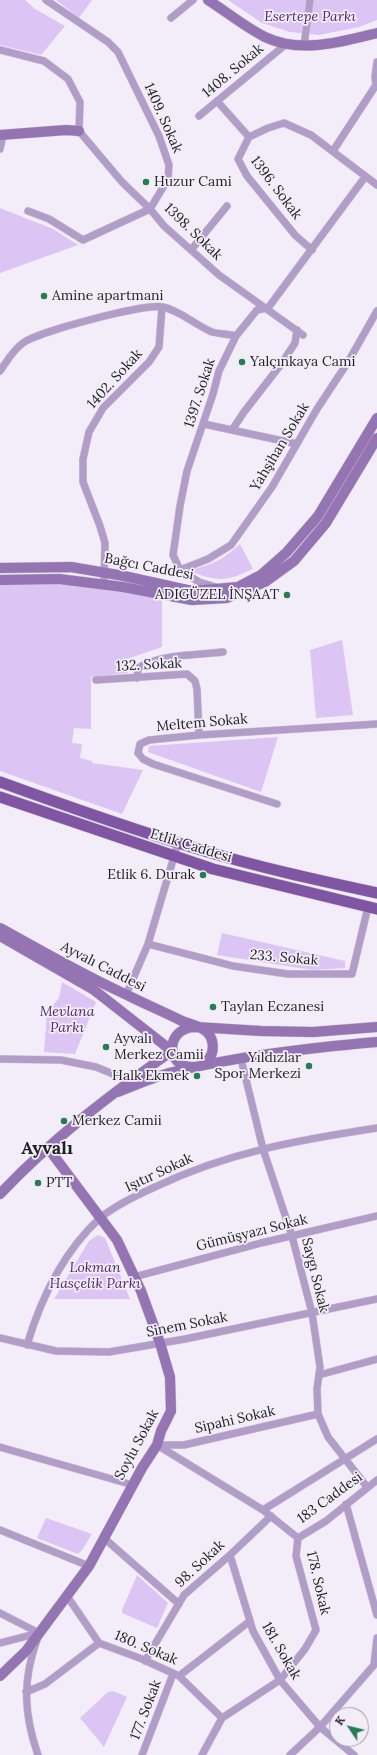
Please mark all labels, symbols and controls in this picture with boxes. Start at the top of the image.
park label: Esertepe Parkı [264,9,356,25]
street label: 1408. Sokak [199,41,267,101]
street label: 1409. Sokak [140,80,186,156]
street label: 1396. Sokak [247,153,305,223]
place label: Huzur Cami [154,174,232,190]
marker: Huzur Cami [141,177,151,187]
street label: 1398. Sokak [160,200,226,264]
place label: Amine apartmani [52,288,164,304]
marker: Amine apartmani [39,291,49,301]
street label: 1402. Sokak [84,346,146,412]
place label: Yalçınkaya Cami [250,354,355,370]
street label: 1397. Sokak [181,356,219,430]
marker: Yalçınkaya Cami [237,357,247,367]
street label: Yahşihan Sokak [247,400,313,494]
street label: Bağcı Caddesi [103,550,195,584]
place label: ADIGÜZEL İNŞAAT [155,587,279,603]
marker: ADIGÜZEL İNŞAAT [282,590,292,600]
street label: 132. Sokak [116,655,182,675]
street label: Meltem Sokak [156,711,248,735]
street label: Etlik Caddesi [148,826,234,866]
place label: Etlik 6. Durak [107,867,195,883]
marker: Etlik 6. Durak [198,870,208,880]
street label: Ayvalı Caddesi [58,938,148,996]
street label: 233. Sokak [249,947,319,969]
place label: Taylan Eczanesi [221,999,324,1015]
marker: Taylan Eczanesi [208,1002,218,1012]
park label: Mevlana Parkı [40,1004,94,1036]
place label: Ayvalı Merkez Camii [114,1031,204,1064]
marker: Ayvalı Merkez Camii [101,1042,111,1052]
place label: Yıldızlar Spor Merkezi [214,1050,301,1082]
marker: Yıldızlar Spor Merkezi [304,1061,314,1071]
place label: Halk Ekmek [112,1068,189,1084]
marker: Halk Ekmek [192,1071,202,1081]
place label: Merkez Camii [72,1113,162,1129]
marker: Merkez Camii [59,1116,69,1126]
district label: Ayvalı [21,1138,73,1160]
street label: Işıtır Sokak [123,1150,195,1196]
place label: PTT [46,1175,72,1191]
marker: PTT [33,1178,43,1188]
street label: Gümüşyazı Sokak [195,1211,309,1255]
street label: Saygı Sokak [298,1236,332,1314]
park label: Lokman Hasçelik Parkı [50,1260,140,1292]
street label: Sinem Sokak [145,1309,229,1341]
street label: Sipahi Sokak [193,1403,277,1437]
street label: Soylu Sokak [111,1407,163,1483]
street label: 183 Caddesi [294,1469,366,1527]
street label: 98. Sokak [172,1537,228,1591]
street label: 178. Sokak [303,1549,333,1617]
street label: 181. Sokak [258,1619,304,1683]
street label: 180. Sokak [112,1627,180,1669]
street label: 177. Sokak [127,1678,165,1742]
north arrow [329,1707,369,1747]
text: K [332,1713,348,1728]

